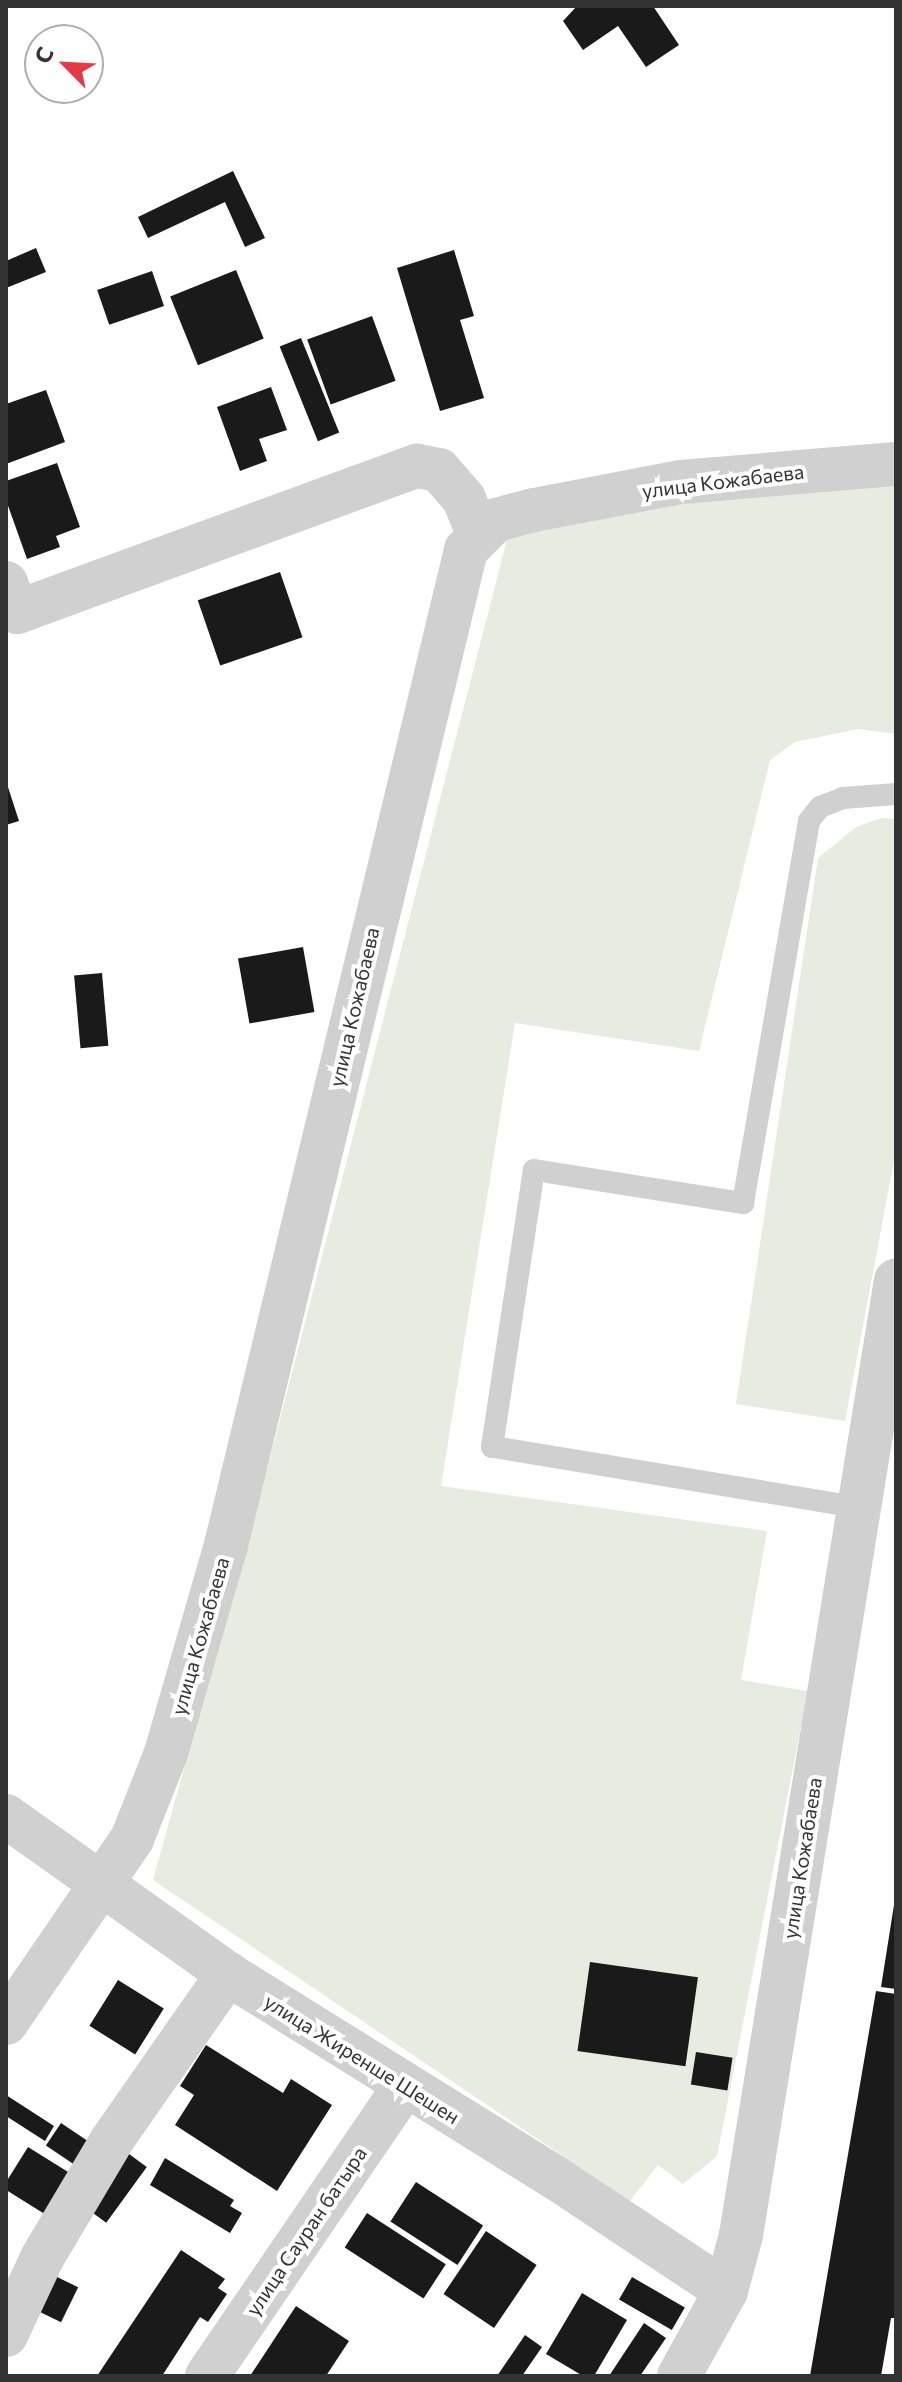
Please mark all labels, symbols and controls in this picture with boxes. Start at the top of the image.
north arrow [24,24,104,104]
text: С [28,42,59,67]
street label: улица Кожабаева [641,459,805,503]
street label: улица Кожабаева [324,925,384,1089]
street label: улица Кожабаева [166,1554,234,1718]
street label: улица Кожабаева [777,1776,827,1940]
street label: улица Жиренше Шешен [260,1989,464,2129]
street label: улица Сауран батыра [241,2142,371,2320]

